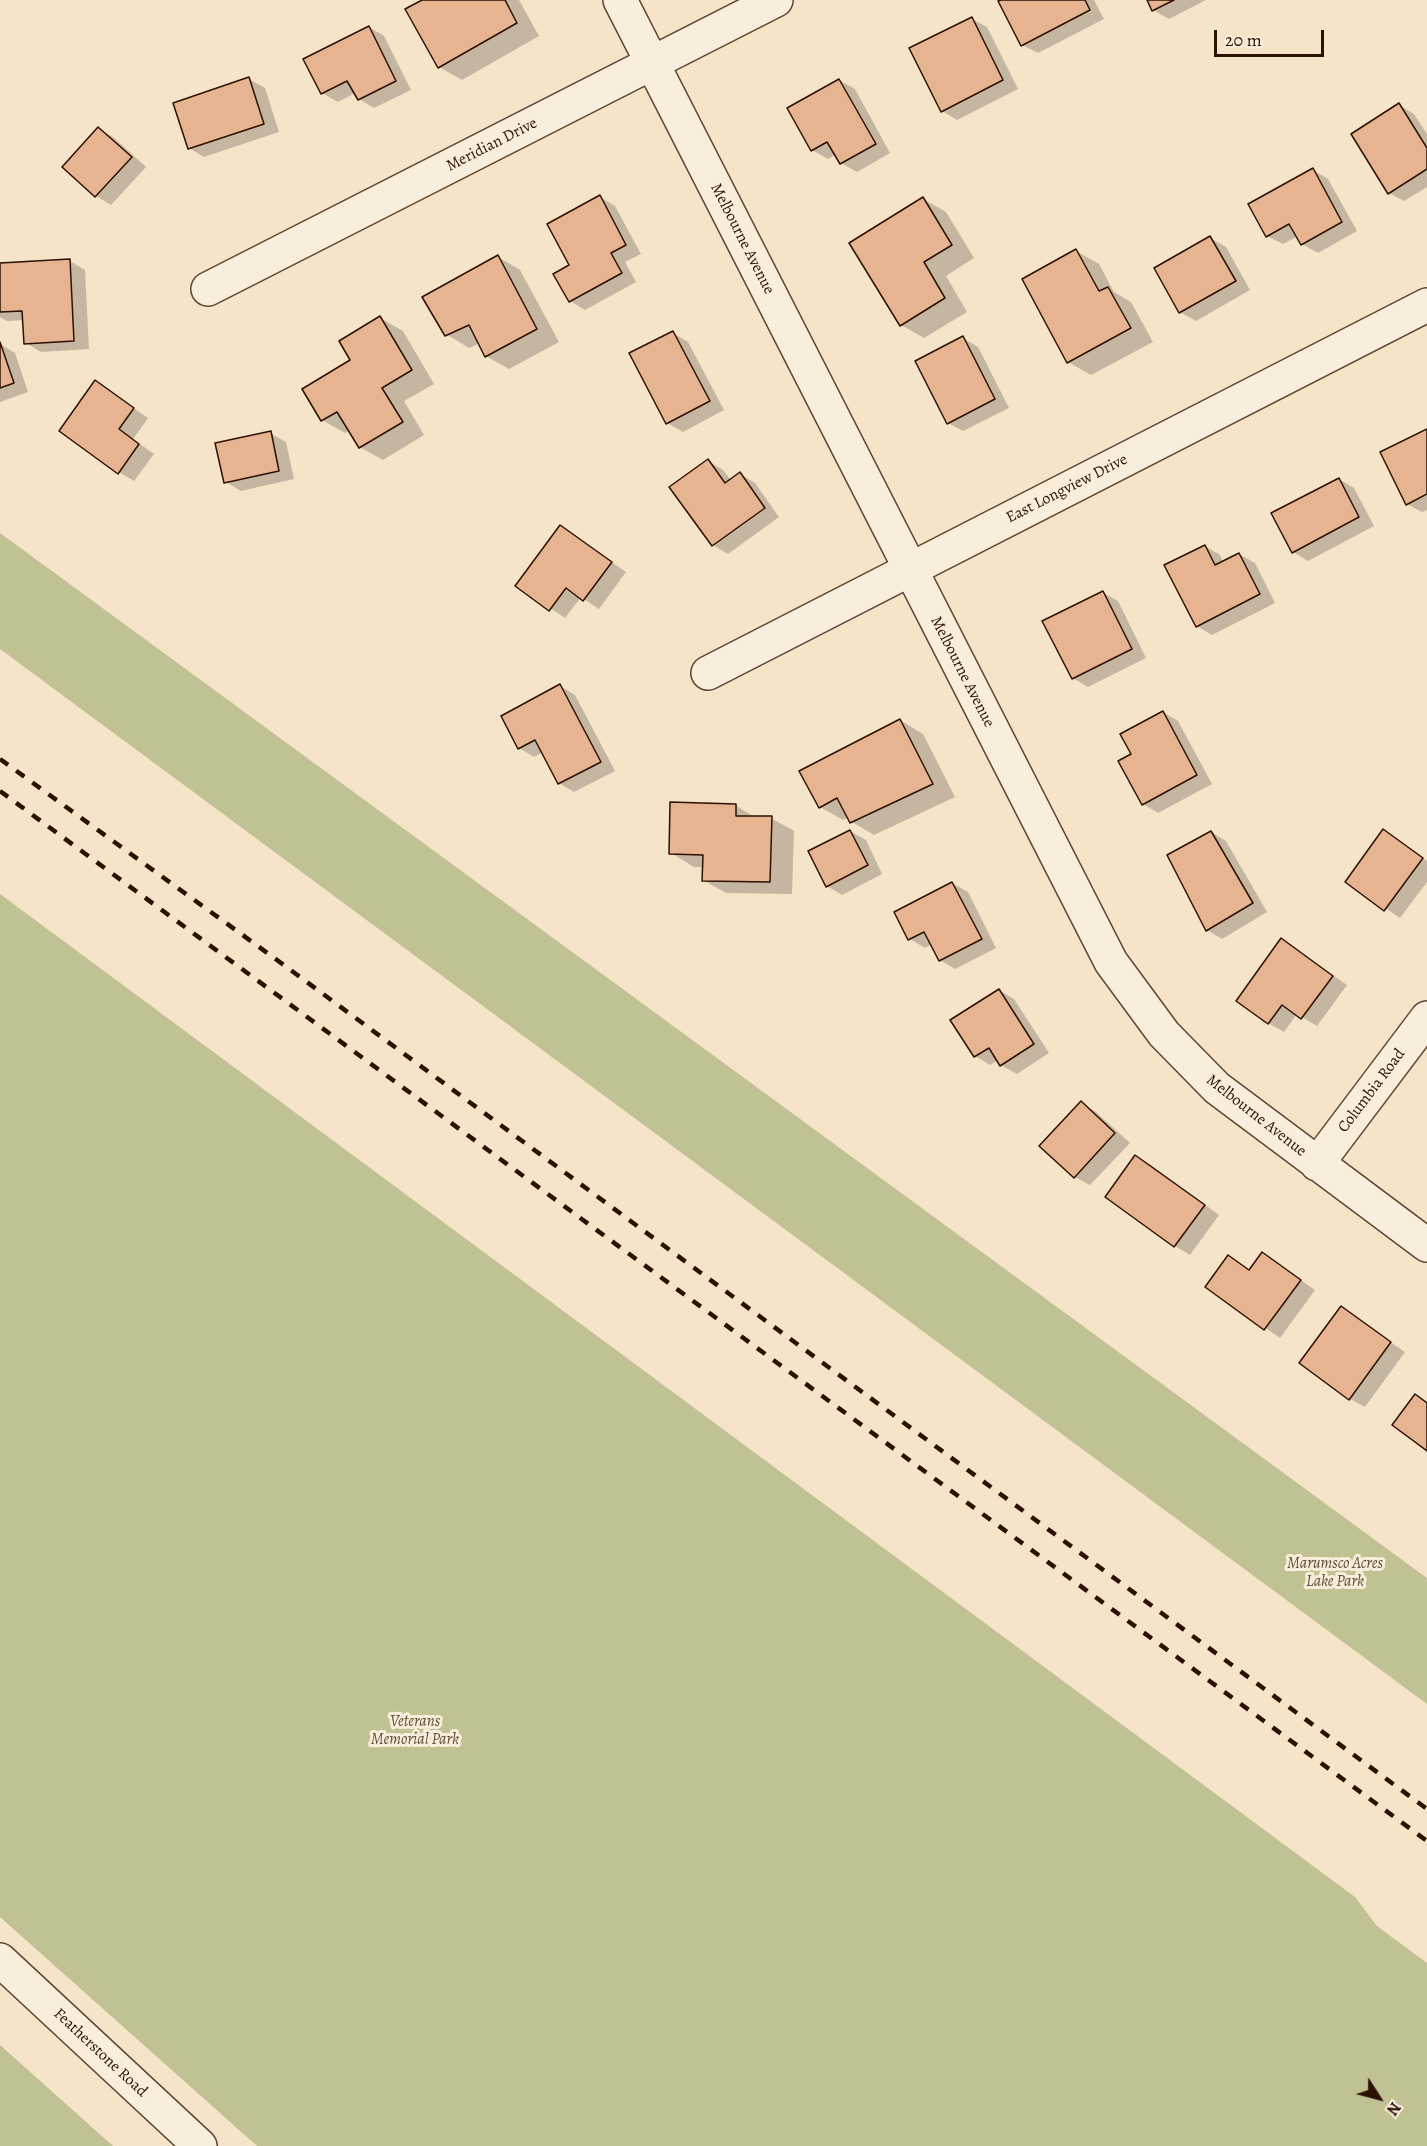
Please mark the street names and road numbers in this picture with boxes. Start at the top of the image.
street label: Meridian Drive [443,114,541,176]
street label: Melbourne Avenue [706,180,778,298]
street label: East Longview Drive [1003,450,1131,528]
street label: Melbourne Avenue [926,613,998,731]
street label: Columbia Road [1334,1045,1410,1137]
street label: Melbourne Avenue [1202,1071,1310,1161]
street label: Featherstone Road [49,2005,151,2101]

